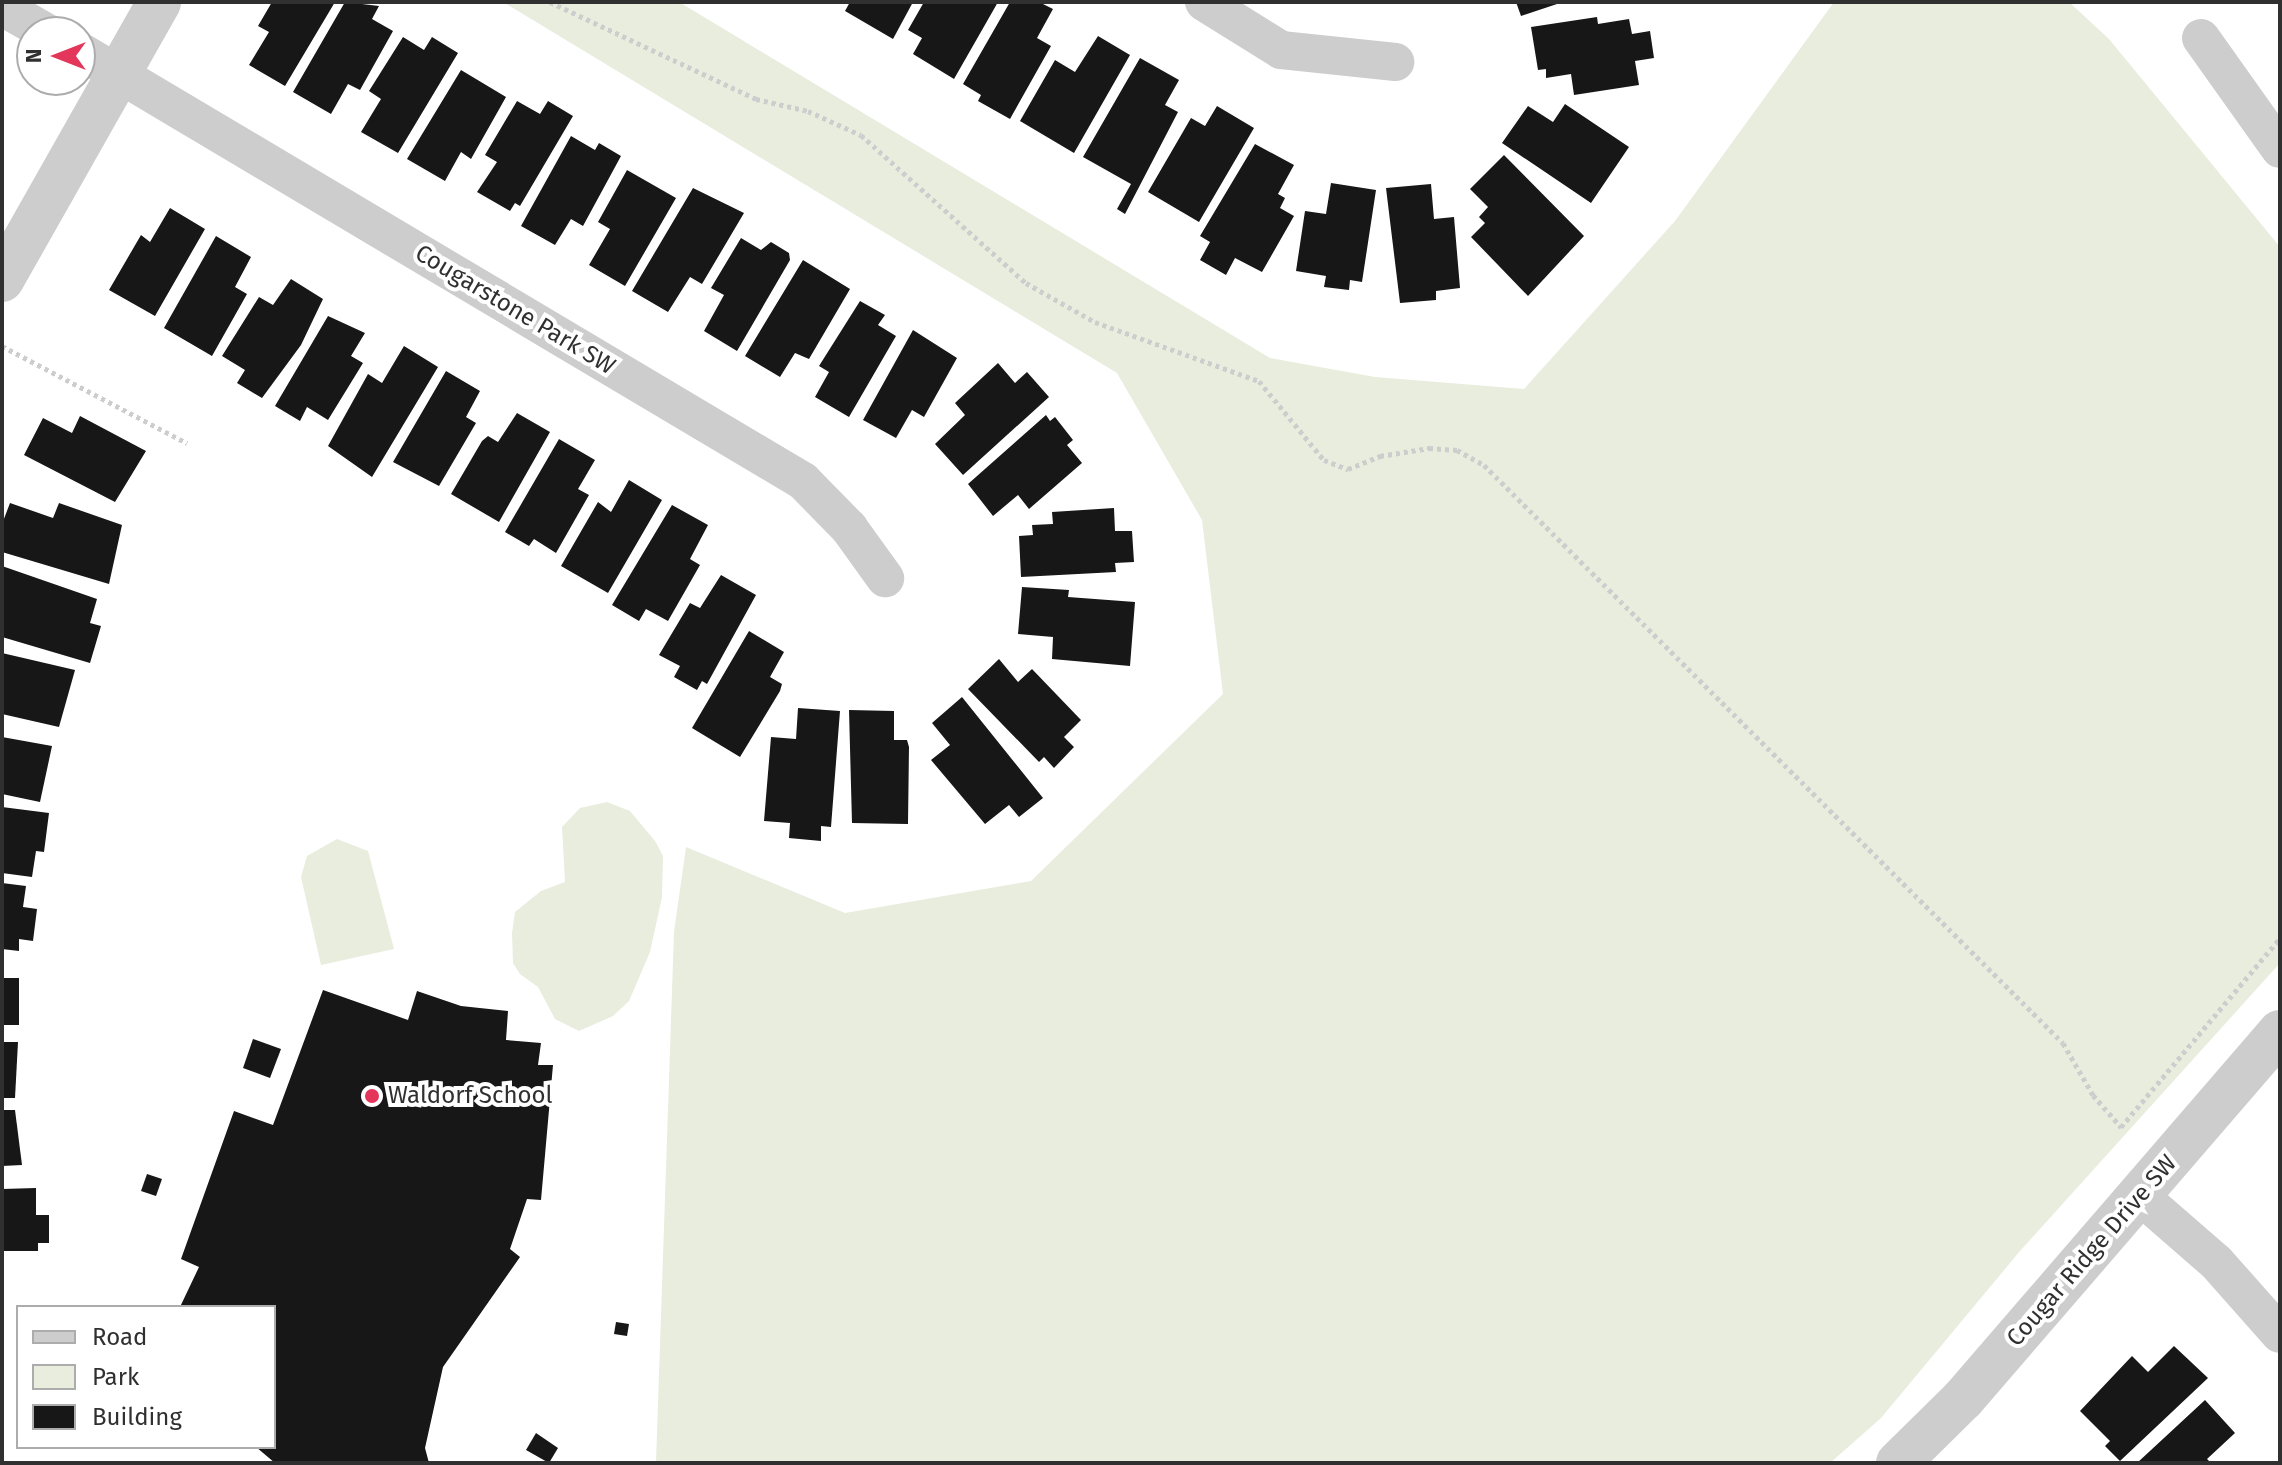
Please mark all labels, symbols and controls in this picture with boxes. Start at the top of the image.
north arrow [16,16,96,96]
text: N [20,49,47,63]
street label: Cougarstone Park SW [410,239,620,381]
place label: Waldorf School [388,1082,553,1110]
marker: Waldorf School [363,1087,381,1105]
street label: Cougar Ridge Drive SW [2001,1149,2183,1353]
legend [16,1305,276,1449]
text: Road [92,1323,147,1351]
text: Park [92,1363,139,1391]
text: Building [92,1403,182,1431]

